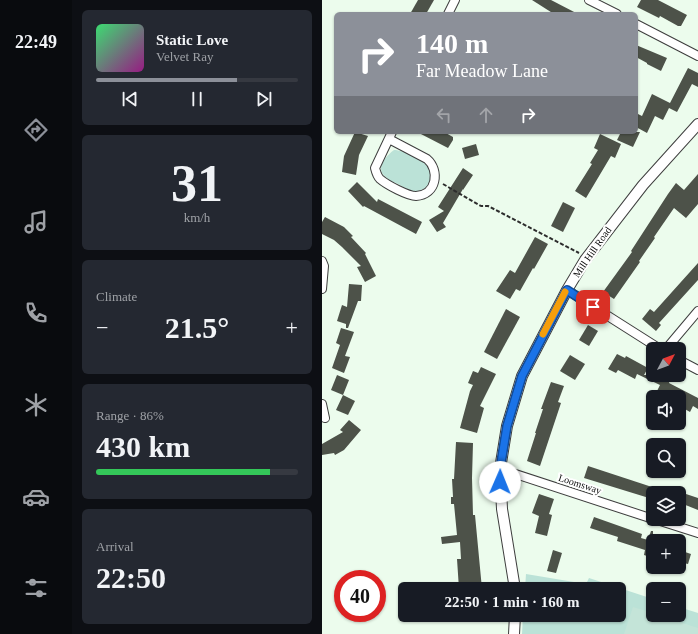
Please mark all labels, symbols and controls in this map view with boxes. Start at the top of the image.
icon: right [350,28,402,80]
text: 140 m [416,28,488,59]
text: 22:49 [15,32,57,52]
text: Static Love [156,32,228,48]
text: Velvet Ray [156,49,213,64]
text: Far Meadow Lane [416,61,548,81]
icon: previous [119,88,141,110]
icon: pause [186,88,208,110]
icon: next [253,88,275,110]
icon: left [433,104,455,126]
icon: ahead [475,104,497,126]
icon: right [517,104,539,126]
icon: directions [22,116,50,144]
text: 31 [171,155,223,212]
icon: music [22,208,50,236]
text: km/h [184,210,210,225]
street label: Mill Hill Road [571,225,613,279]
text: Climate [96,289,137,304]
pin [576,290,610,324]
icon: arrive [582,296,604,318]
icon: phone [22,299,50,327]
text: 21.5° [165,311,229,344]
text: − [96,315,108,340]
text: + [286,315,298,340]
north arrow [646,342,686,382]
map controls [646,342,686,622]
button: sound [646,390,686,430]
icon: climate [22,391,50,419]
text: Range · 86% [96,408,164,423]
text: 430 km [96,430,190,463]
button: search [646,438,686,478]
position arrow [479,461,521,503]
street label: Loomsway [557,472,603,496]
icon: car [22,483,50,511]
button: layers [646,486,686,526]
button: + [646,534,686,574]
text: Arrival [96,539,134,554]
text: 22:50 [96,561,166,594]
speed limit sign: 40 [334,570,386,622]
icon: filters [22,574,50,602]
button: − [646,582,686,622]
text: 22:50 · 1 min · 160 m [445,594,580,610]

